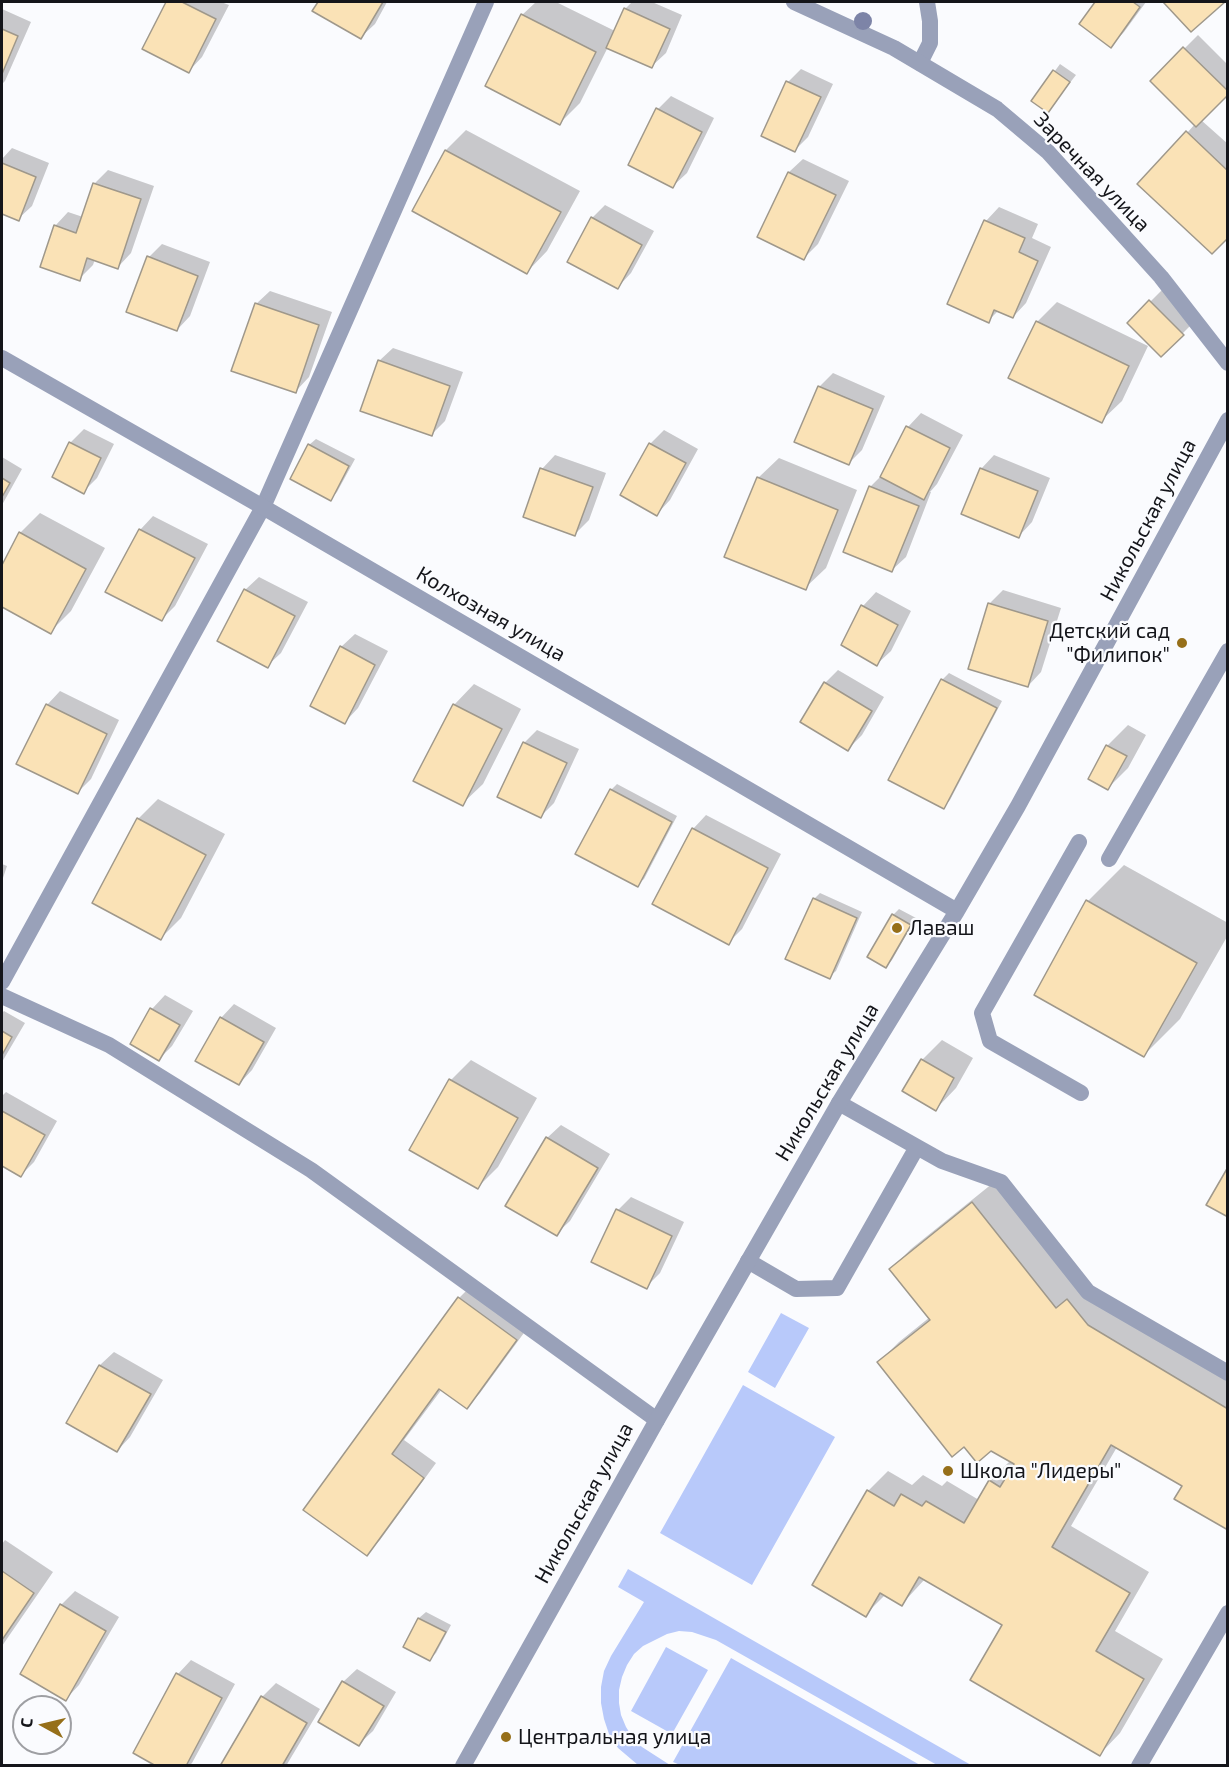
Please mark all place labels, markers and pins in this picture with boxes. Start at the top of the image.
place label: Детский сад "Филипок" [1049,618,1170,668]
marker: Детский сад "Филипок" [1175,636,1189,650]
place label: Лаваш [909,915,974,941]
marker: Лаваш [890,921,904,935]
place label: Школа "Лидеры" [960,1458,1122,1484]
marker: Школа "Лидеры" [941,1464,955,1478]
place label: Центральная улица [518,1724,711,1750]
marker: Центральная улица [499,1730,513,1744]

